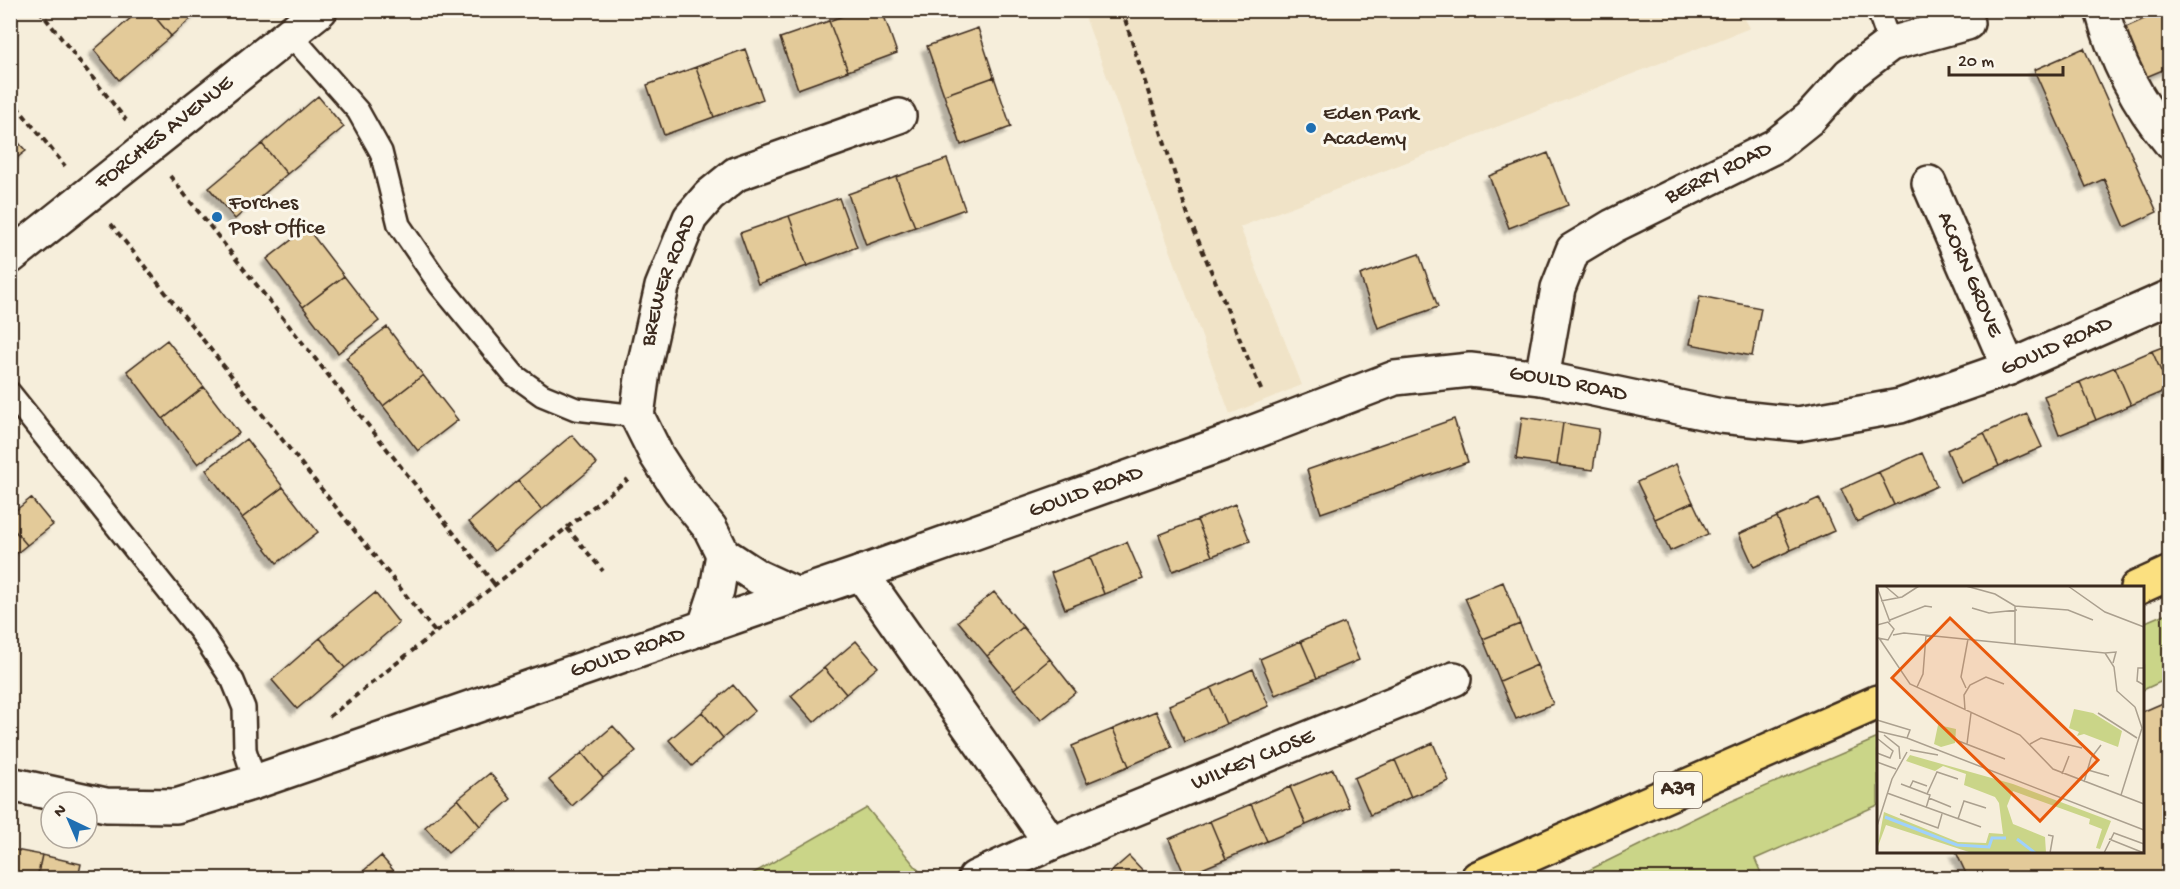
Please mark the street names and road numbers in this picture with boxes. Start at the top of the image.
street label: FORCHES AVENUE [90,70,240,197]
street label: BERRY ROAD [1660,136,1777,211]
street label: ACORN GROVE [1930,208,2008,343]
street label: BREWER ROAD [636,210,703,350]
street label: GOULD ROAD [1998,311,2117,383]
street label: GOULD ROAD [1508,361,1630,409]
street label: GOULD ROAD [1026,460,1147,525]
street label: GOULD ROAD [567,621,689,685]
street label: WILKEY CLOSE [1188,724,1320,797]
road number: A39 [1654,772,1702,808]

